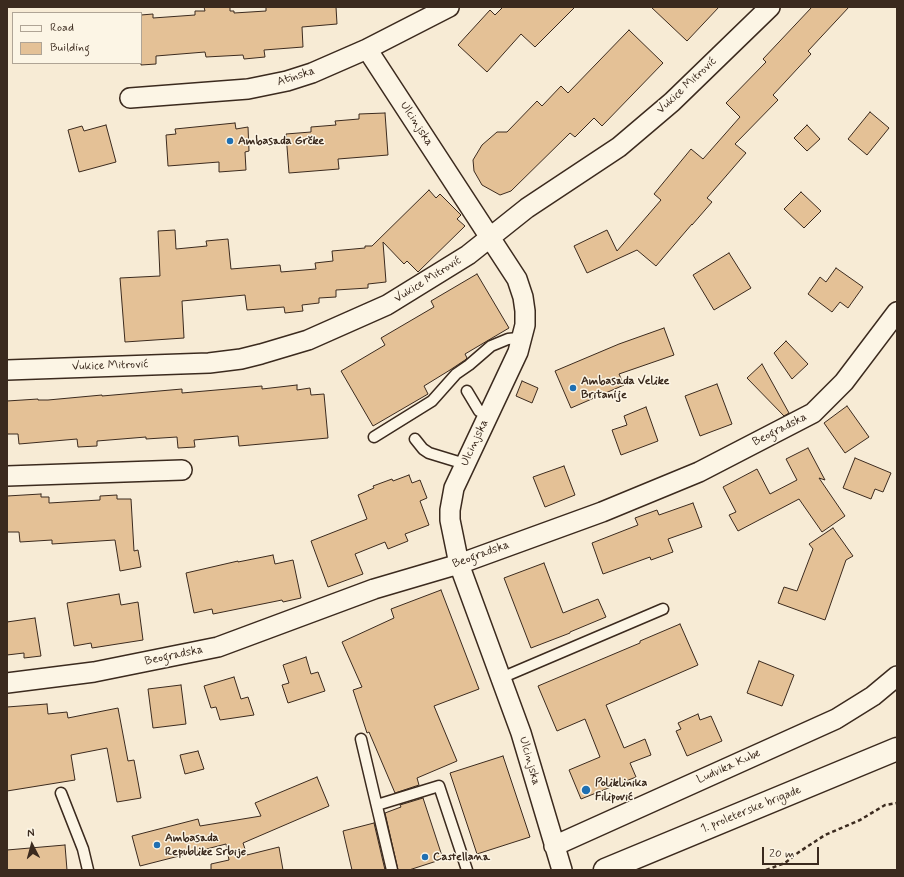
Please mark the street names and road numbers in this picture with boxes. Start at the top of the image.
street label: Vukice Mitrović [654,55,720,117]
street label: Atinska [275,64,317,90]
street label: Ulcinjska [396,99,436,149]
street label: Vukice Mitrović [392,254,464,306]
street label: Vukice Mitrović [72,357,148,375]
street label: Beogradska [750,410,810,450]
street label: Ulcinjska [458,417,492,469]
street label: Beogradska [451,538,511,572]
street label: Beogradska [143,643,205,669]
street label: Ulcinjska [515,735,543,787]
street label: Ludvika Kube [695,747,763,787]
street label: 1. proleterske brigade [699,783,803,837]

